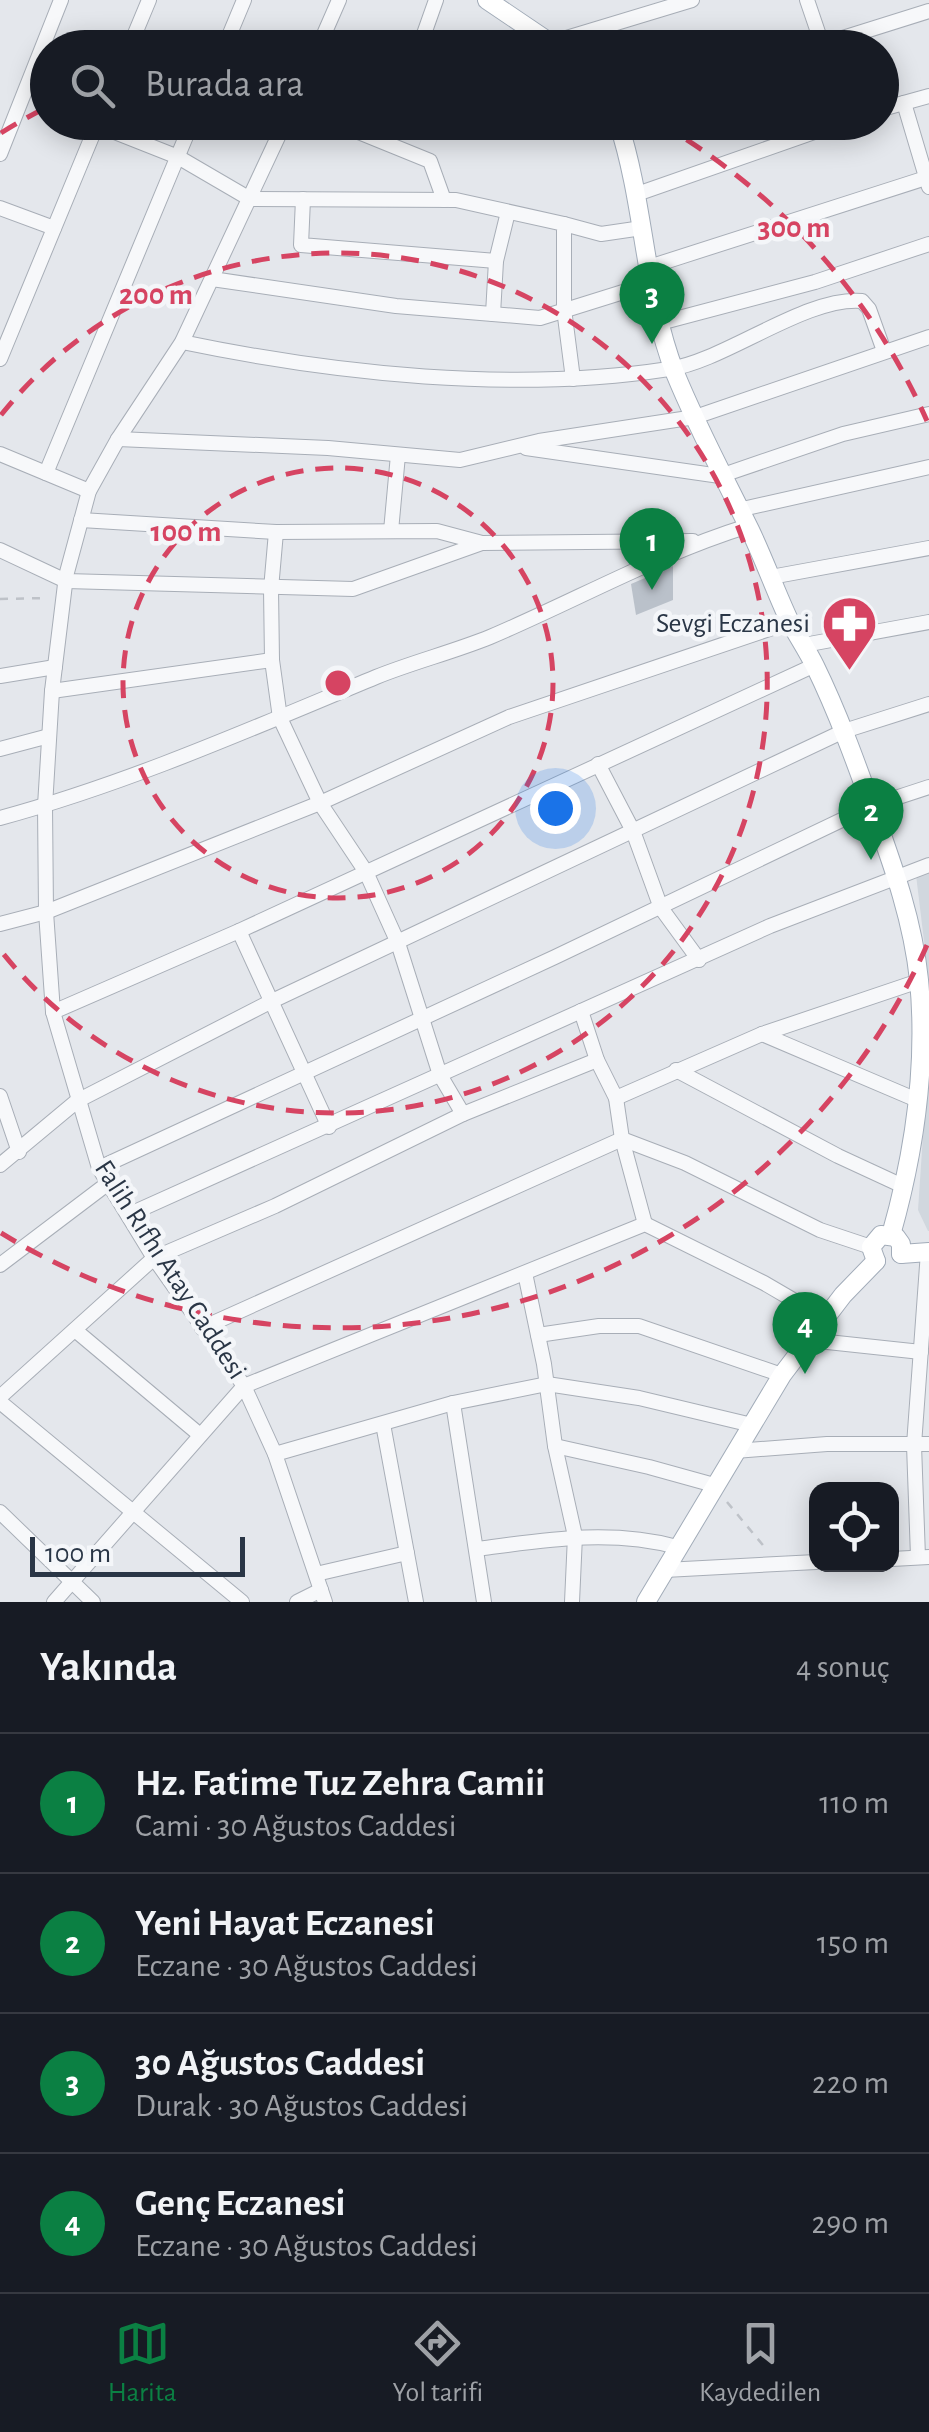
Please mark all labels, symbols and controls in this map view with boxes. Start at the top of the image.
search box [30,30,899,140]
icon: search [65,58,120,113]
text: Burada ara [145,66,304,104]
text: 300 m [758,213,830,243]
pin: 3 [620,262,684,344]
text: 200 m [119,280,193,310]
pin: 1 [620,508,684,590]
text: 100 m [151,517,221,547]
pharmacy icon: Sevgi Eczanesi [819,594,879,673]
place label: Sevgi Eczanesi [656,610,810,638]
centre of rings [320,665,356,701]
pin: 2 [838,778,904,860]
your location [530,783,581,834]
street label: Falih Rıfhı Atay Caddesi [89,1156,251,1384]
pin: 4 [772,1292,838,1374]
map controls [809,1482,899,1572]
button: locate [809,1482,899,1572]
scale bar [30,1532,245,1576]
text: 100 m [45,1540,111,1568]
text: Yakında [40,1646,177,1688]
text: 4 sonuç [796,1651,889,1683]
text: Hz. Fatime Tuz Zehra Camii [135,1765,545,1803]
text: 1 [67,1787,78,1819]
text: 110 m [819,1787,889,1819]
text: Cami · 30 Ağustos Caddesi [135,1810,456,1842]
text: Yeni Hayat Eczanesi [135,1905,435,1943]
text: 2 [65,1927,80,1959]
text: 150 m [817,1927,889,1959]
text: Eczane · 30 Ağustos Caddesi [135,1950,478,1982]
text: 30 Ağustos Caddesi [135,2045,425,2083]
text: 3 [66,2067,79,2099]
text: 220 m [812,2067,889,2099]
text: Durak · 30 Ağustos Caddesi [135,2090,468,2122]
text: Genç Eczanesi [135,2185,346,2223]
text: 4 [64,2207,81,2239]
text: 290 m [812,2207,889,2239]
text: Eczane · 30 Ağustos Caddesi [135,2230,478,2262]
tab: Harita [108,2316,177,2410]
tab: Yol tarifi [392,2316,483,2410]
tab: Kaydedilen [699,2316,821,2410]

